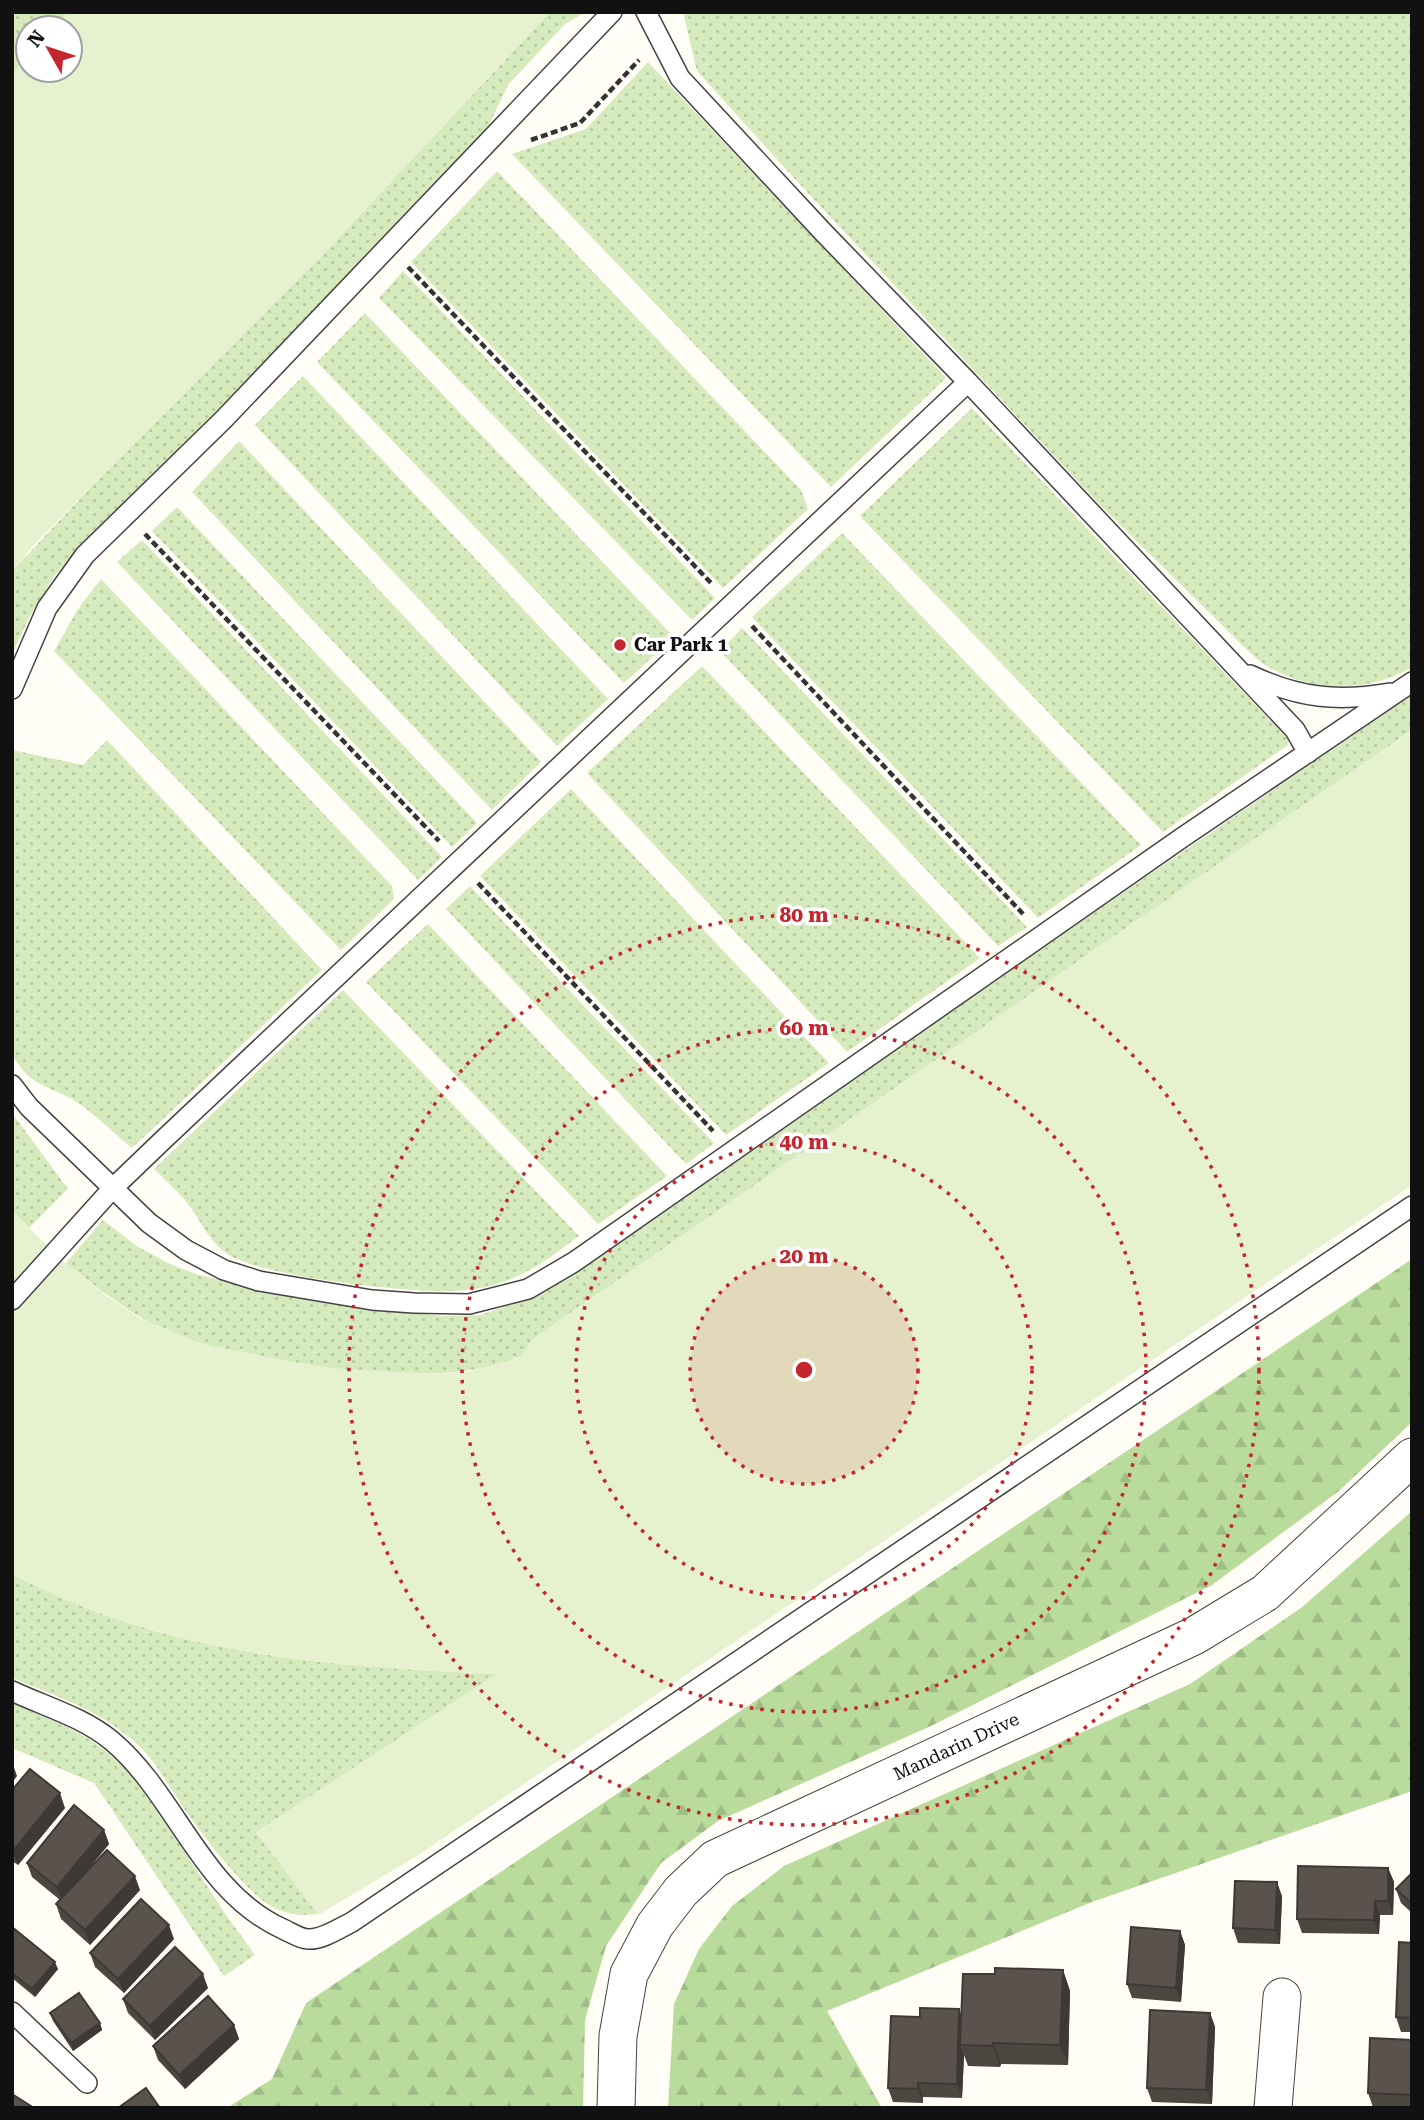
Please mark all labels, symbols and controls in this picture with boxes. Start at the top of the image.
north arrow [14,14,84,84]
text: N [23,25,50,52]
place label: Car Park 1 [634,634,728,655]
marker: Car Park 1 [612,637,628,653]
text: 80 m [779,903,829,927]
text: 60 m [779,1016,829,1040]
text: 40 m [779,1130,829,1154]
text: 20 m [779,1244,829,1268]
centre of rings [792,1358,816,1382]
street label: Mandarin Drive [890,1708,1022,1784]

